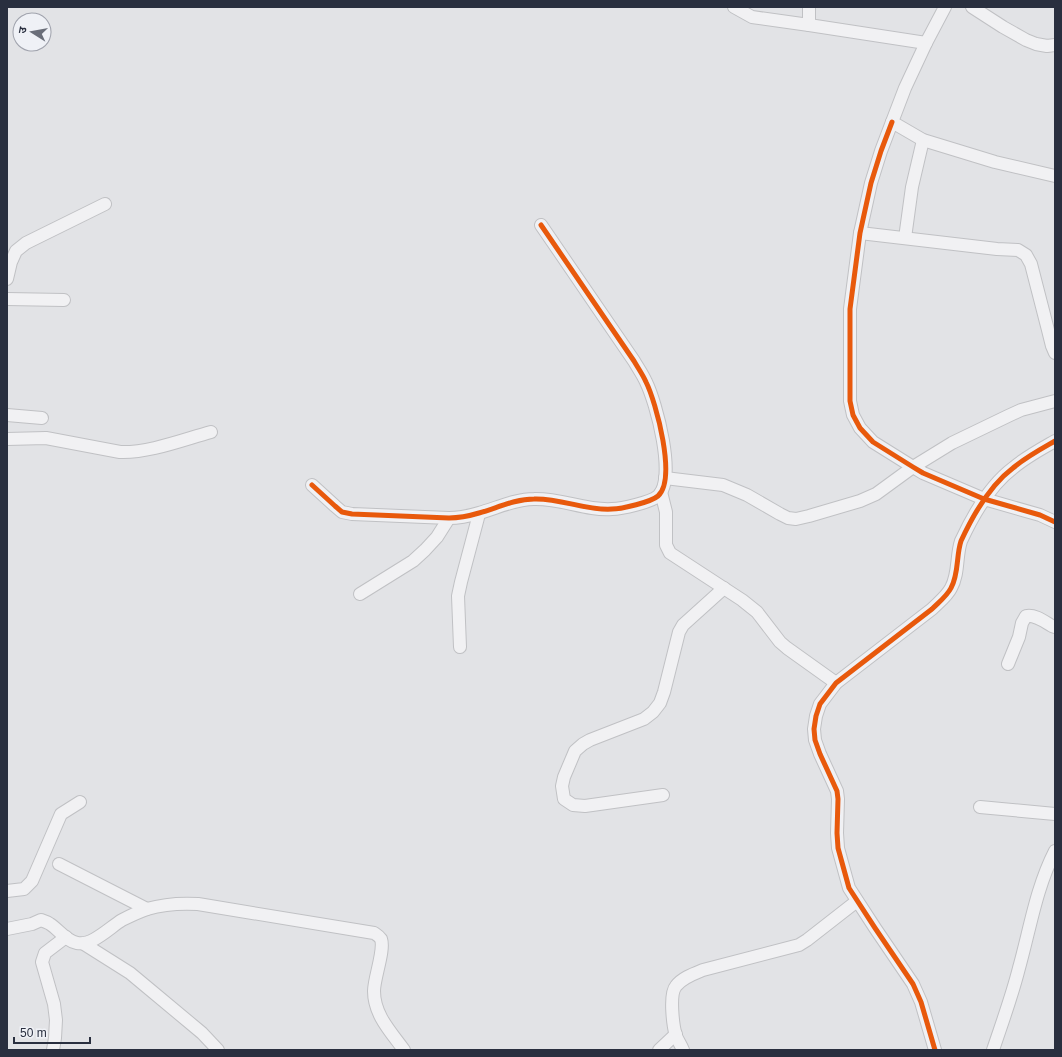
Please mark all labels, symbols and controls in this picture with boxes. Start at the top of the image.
north arrow [12,12,52,52]
text: उ [16,25,29,34]
scale bar [14,1019,90,1045]
text: 50 m [20,1026,47,1040]

